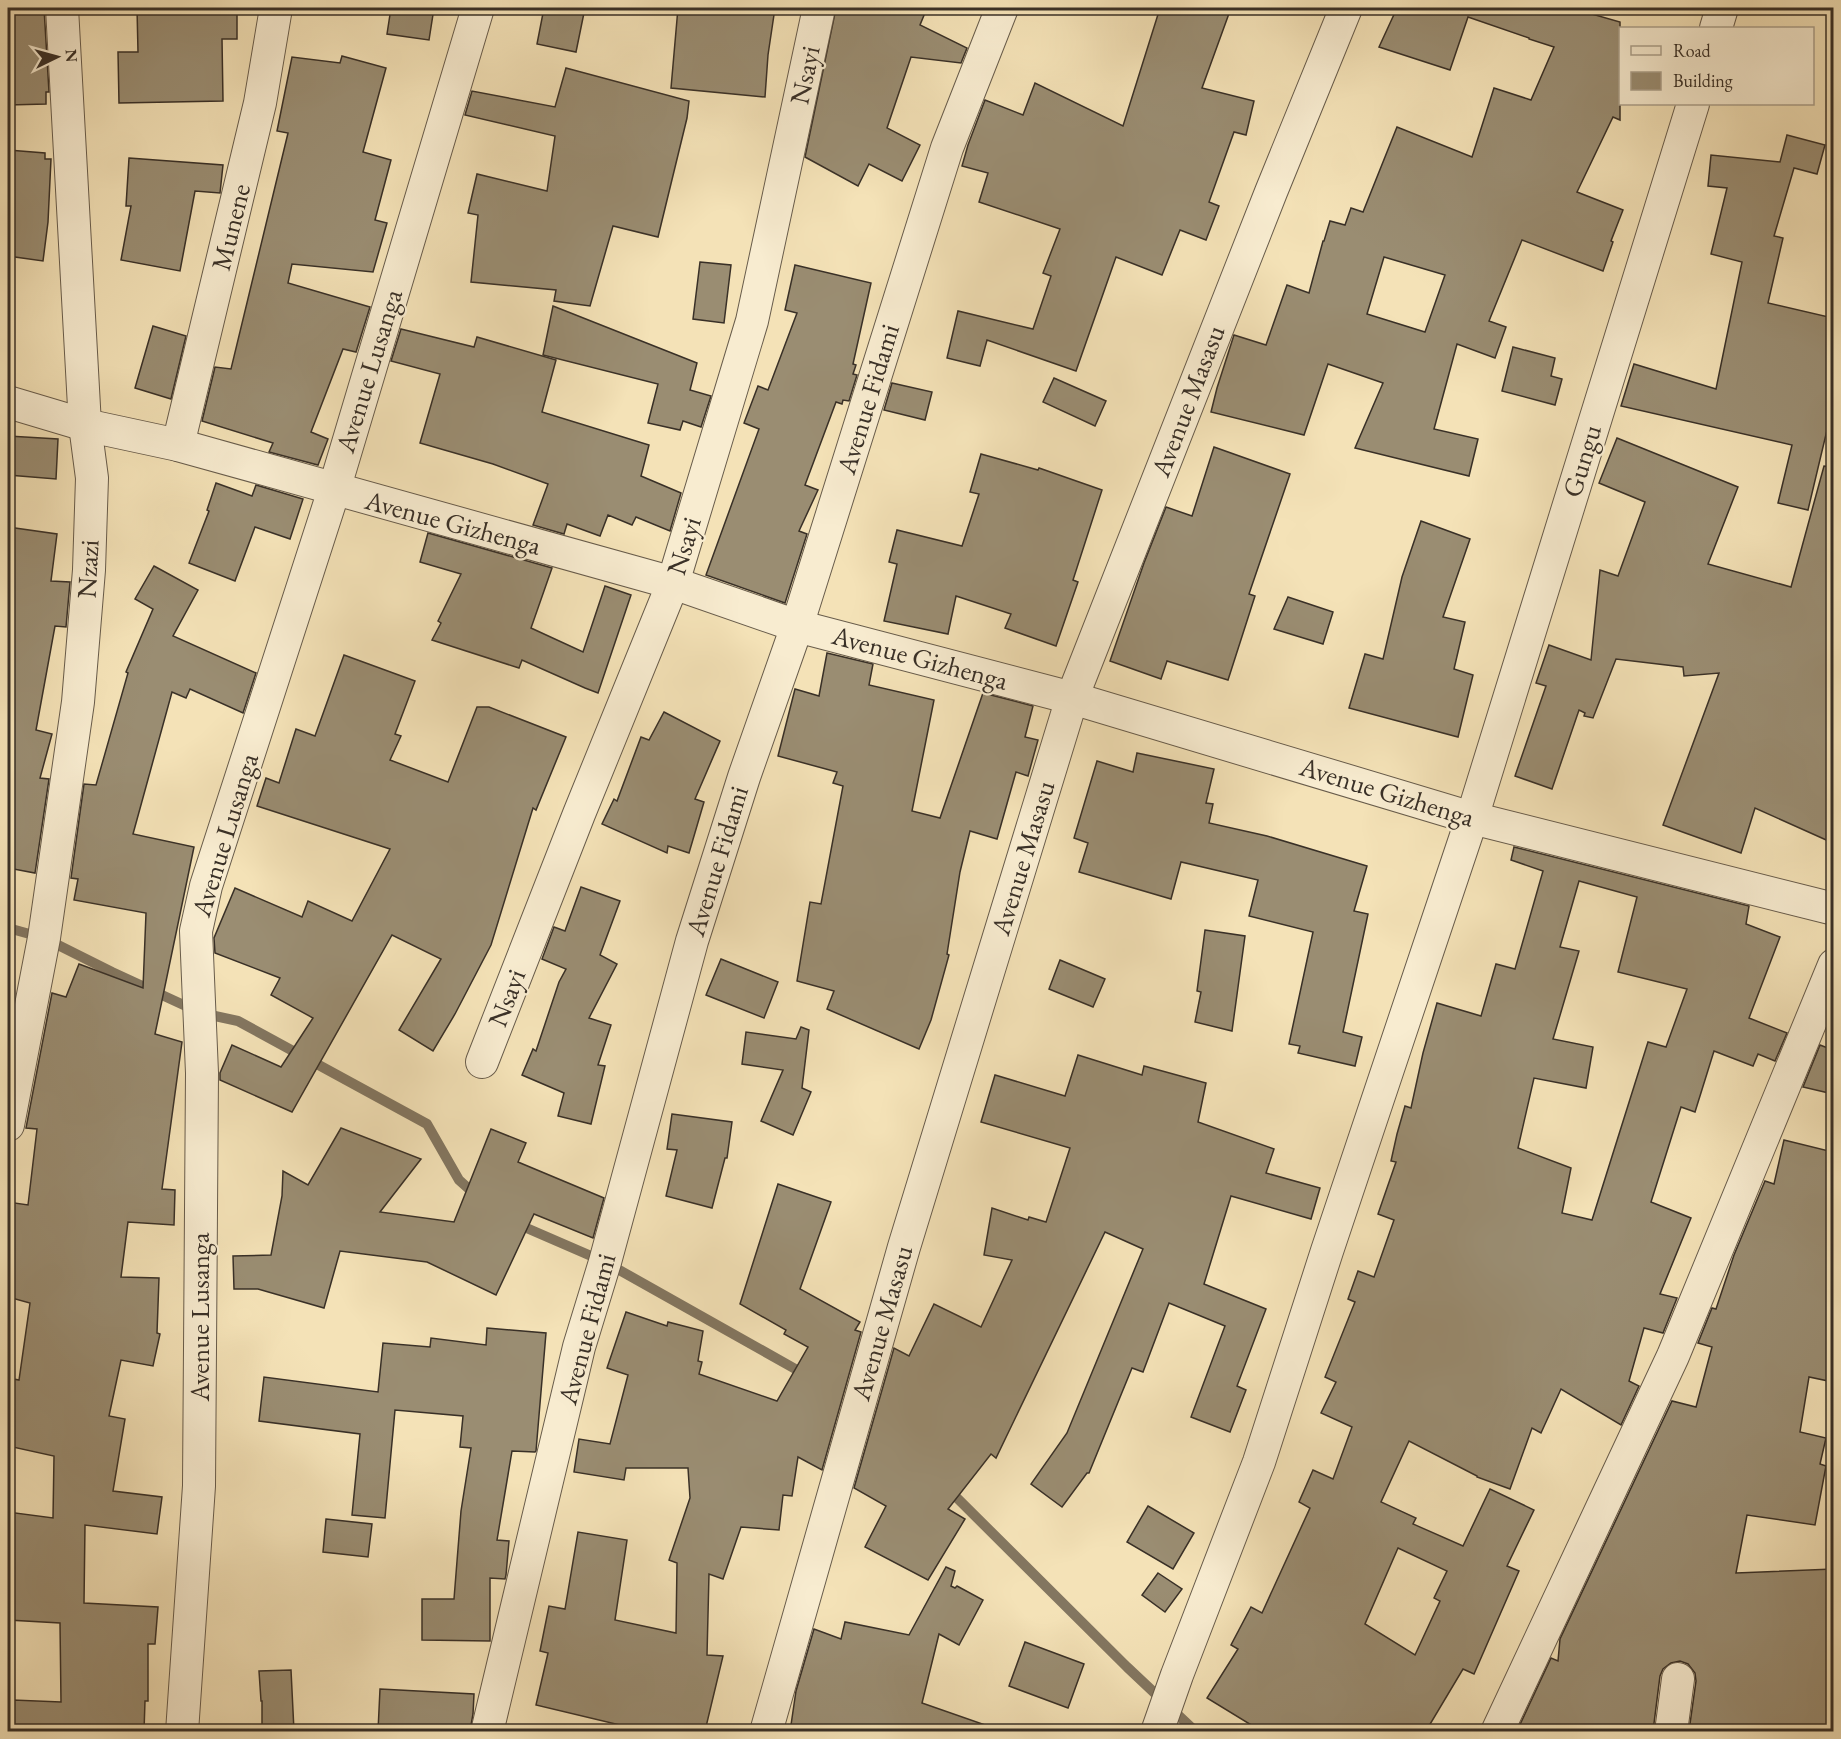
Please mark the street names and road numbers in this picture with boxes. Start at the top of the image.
street label: Nsayi [781,42,828,107]
street label: Munene [203,180,258,274]
street label: Avenue Lusanga [327,285,410,458]
street label: Avenue Fidami [828,319,907,479]
street label: Avenue Masasu [1142,320,1233,483]
street label: Gungu [1554,420,1609,501]
street label: Avenue Gizhenga [360,482,545,563]
street label: Nsayi [658,512,709,579]
street label: Nzazi [68,538,107,599]
street label: Avenue Gizhenga [827,617,1012,698]
street label: Avenue Gizhenga [1295,748,1479,835]
street label: Avenue Lusanga [183,749,266,922]
street label: Avenue Masasu [982,776,1063,940]
street label: Avenue Fidami [677,781,756,941]
street label: Nsayi [480,964,534,1032]
street label: Avenue Lusanga [182,1232,217,1403]
street label: Avenue Masasu [842,1241,920,1406]
street label: Avenue Fidami [549,1249,624,1409]

